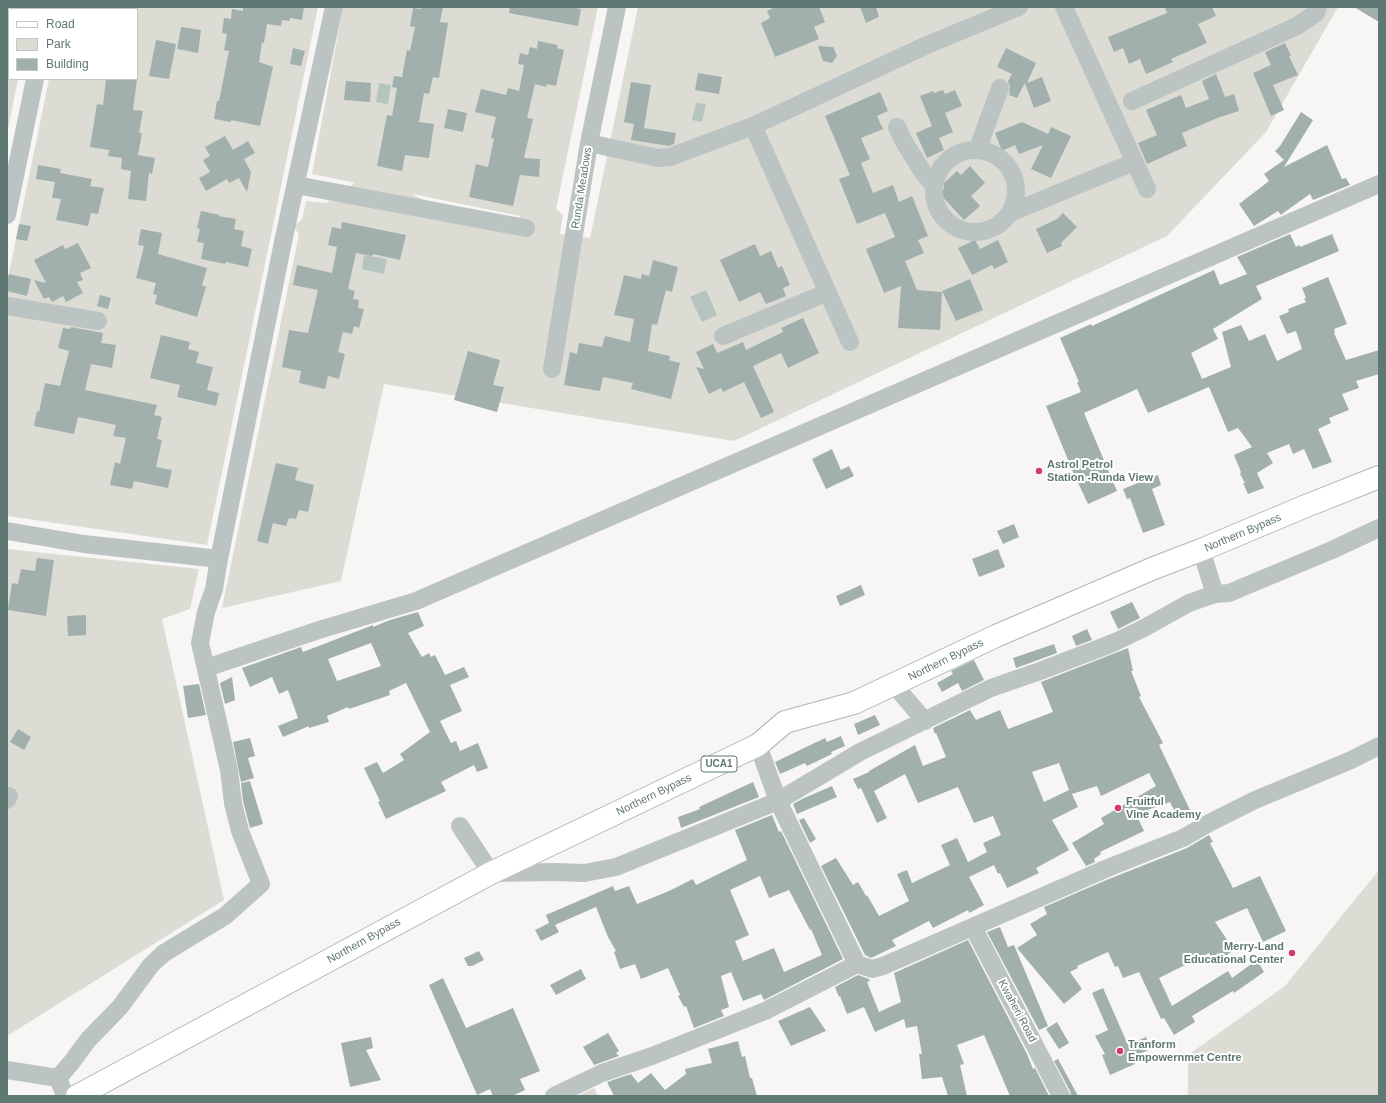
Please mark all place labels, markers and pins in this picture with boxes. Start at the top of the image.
place label: Astrol Petrol Station -Runda View [1047,458,1153,484]
marker: Astrol Petrol Station -Runda View [1034,466,1044,476]
place label: Fruitful Vine Academy [1126,795,1201,821]
marker: Fruitful Vine Academy [1113,803,1123,813]
place label: Merry-Land Educational Center [1184,940,1284,966]
marker: Merry-Land Educational Center [1287,948,1297,958]
place label: Tranform Empowernmet Centre [1128,1038,1242,1064]
marker: Tranform Empowernmet Centre [1115,1046,1125,1056]

